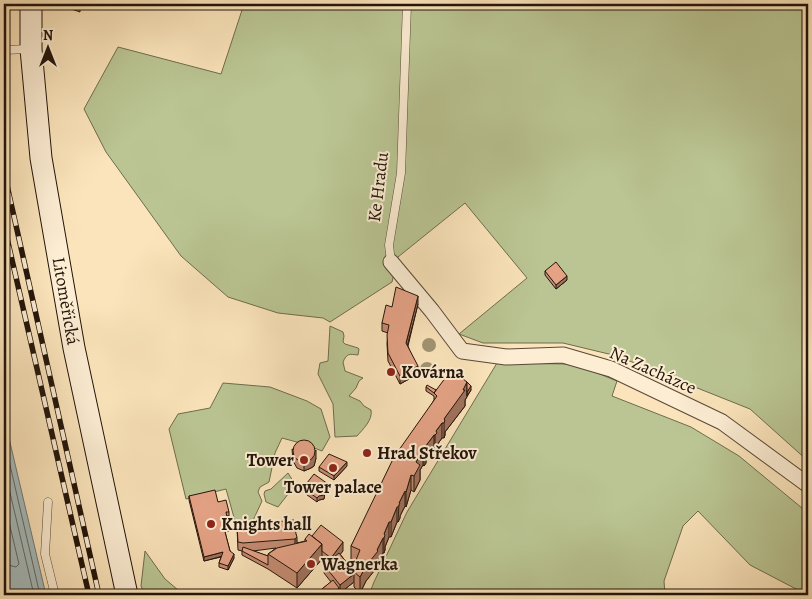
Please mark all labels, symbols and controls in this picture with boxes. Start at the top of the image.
north arrow [22,22,72,72]
text: N [43,26,53,45]
street label: Ke Hradu [362,150,394,223]
street label: Litoměřická [46,255,86,347]
street label: Na Zacházce [606,340,700,400]
place label: Kovárna [401,360,465,384]
marker: Kovárna [385,366,397,378]
place label: Hrad Střekov [377,441,477,465]
marker: Hrad Střekov [361,447,373,459]
place label: Tower [247,448,295,472]
marker: Tower [298,454,310,466]
marker: Tower palace [327,462,339,474]
place label: Tower palace [284,475,382,499]
place label: Knights hall [221,512,312,536]
marker: Knights hall [205,518,217,530]
place label: Wagnerka [320,552,399,576]
marker: Wagnerka [305,558,317,570]

